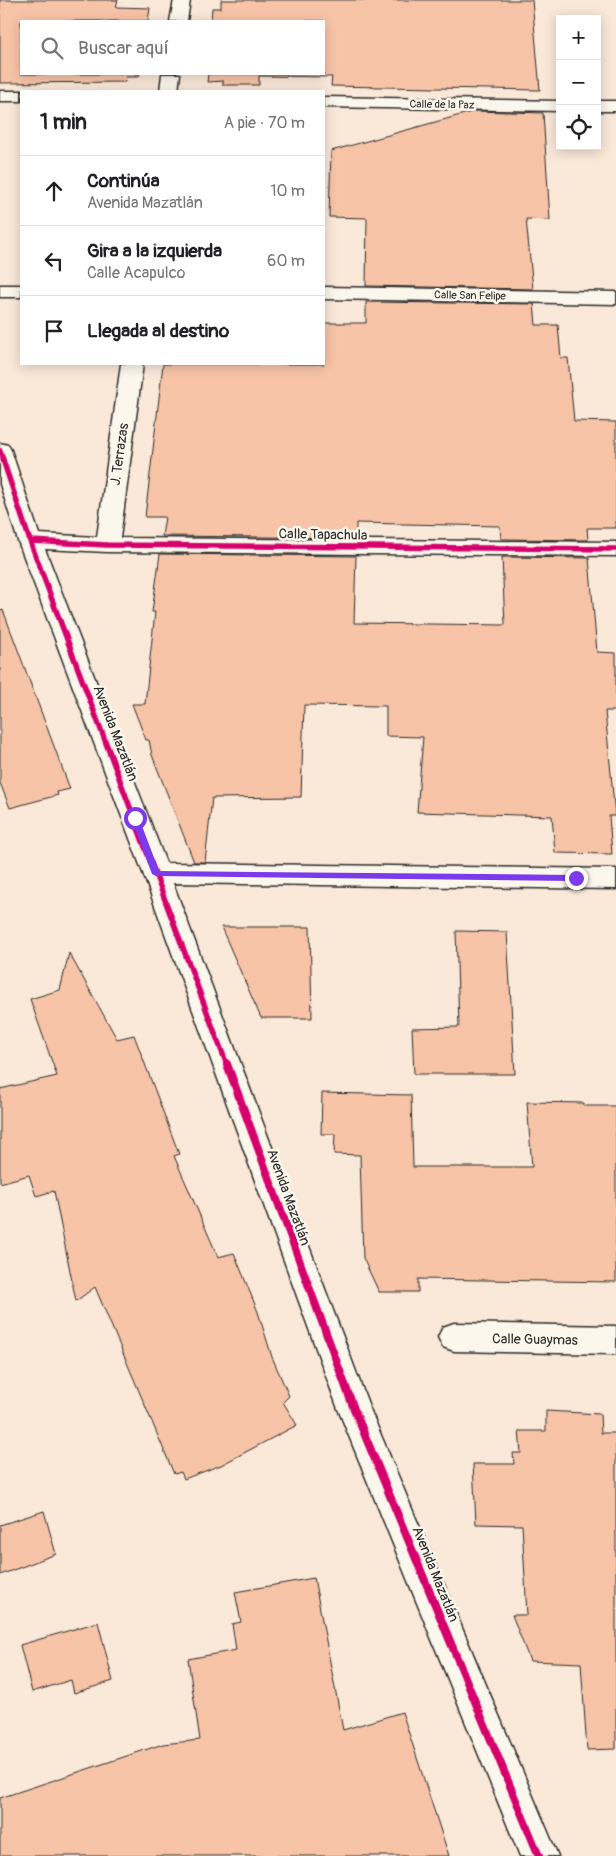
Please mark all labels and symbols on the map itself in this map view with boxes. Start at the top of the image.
street label: Calle de la Paz [409,97,475,112]
street label: Calle San Felipe [434,288,507,303]
street label: J. Terrazas [107,421,132,486]
street label: Calle Tapachula [278,525,368,544]
street label: Avenida Mazatlán [89,683,142,784]
route start [124,807,147,830]
route end [565,867,588,890]
street label: Avenida Mazatlán [263,1147,314,1248]
street label: Calle Guaymas [492,1330,579,1349]
street label: Avenida Mazatlán [409,1524,462,1624]

